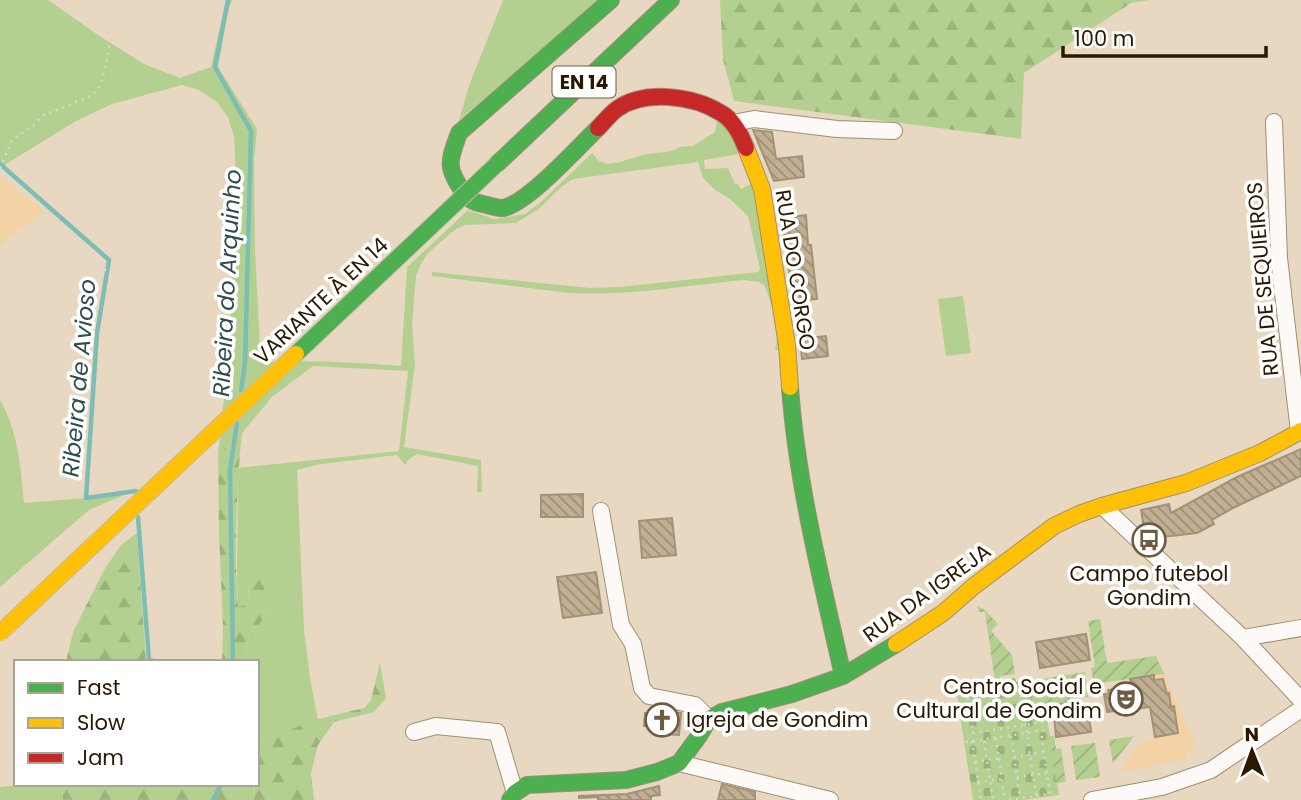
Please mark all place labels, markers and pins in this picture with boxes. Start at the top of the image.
bus stop icon: Campo futebol Gondim [1130,521,1168,559]
place label: Campo futebol Gondim [1069,559,1229,612]
place label: Centro Social e Cultural de Gondim [896,672,1102,725]
theatre icon: Centro Social e Cultural de Gondim [1107,680,1145,718]
church icon: Igreja de Gondim [643,701,681,739]
place label: Igreja de Gondim [686,705,868,734]

